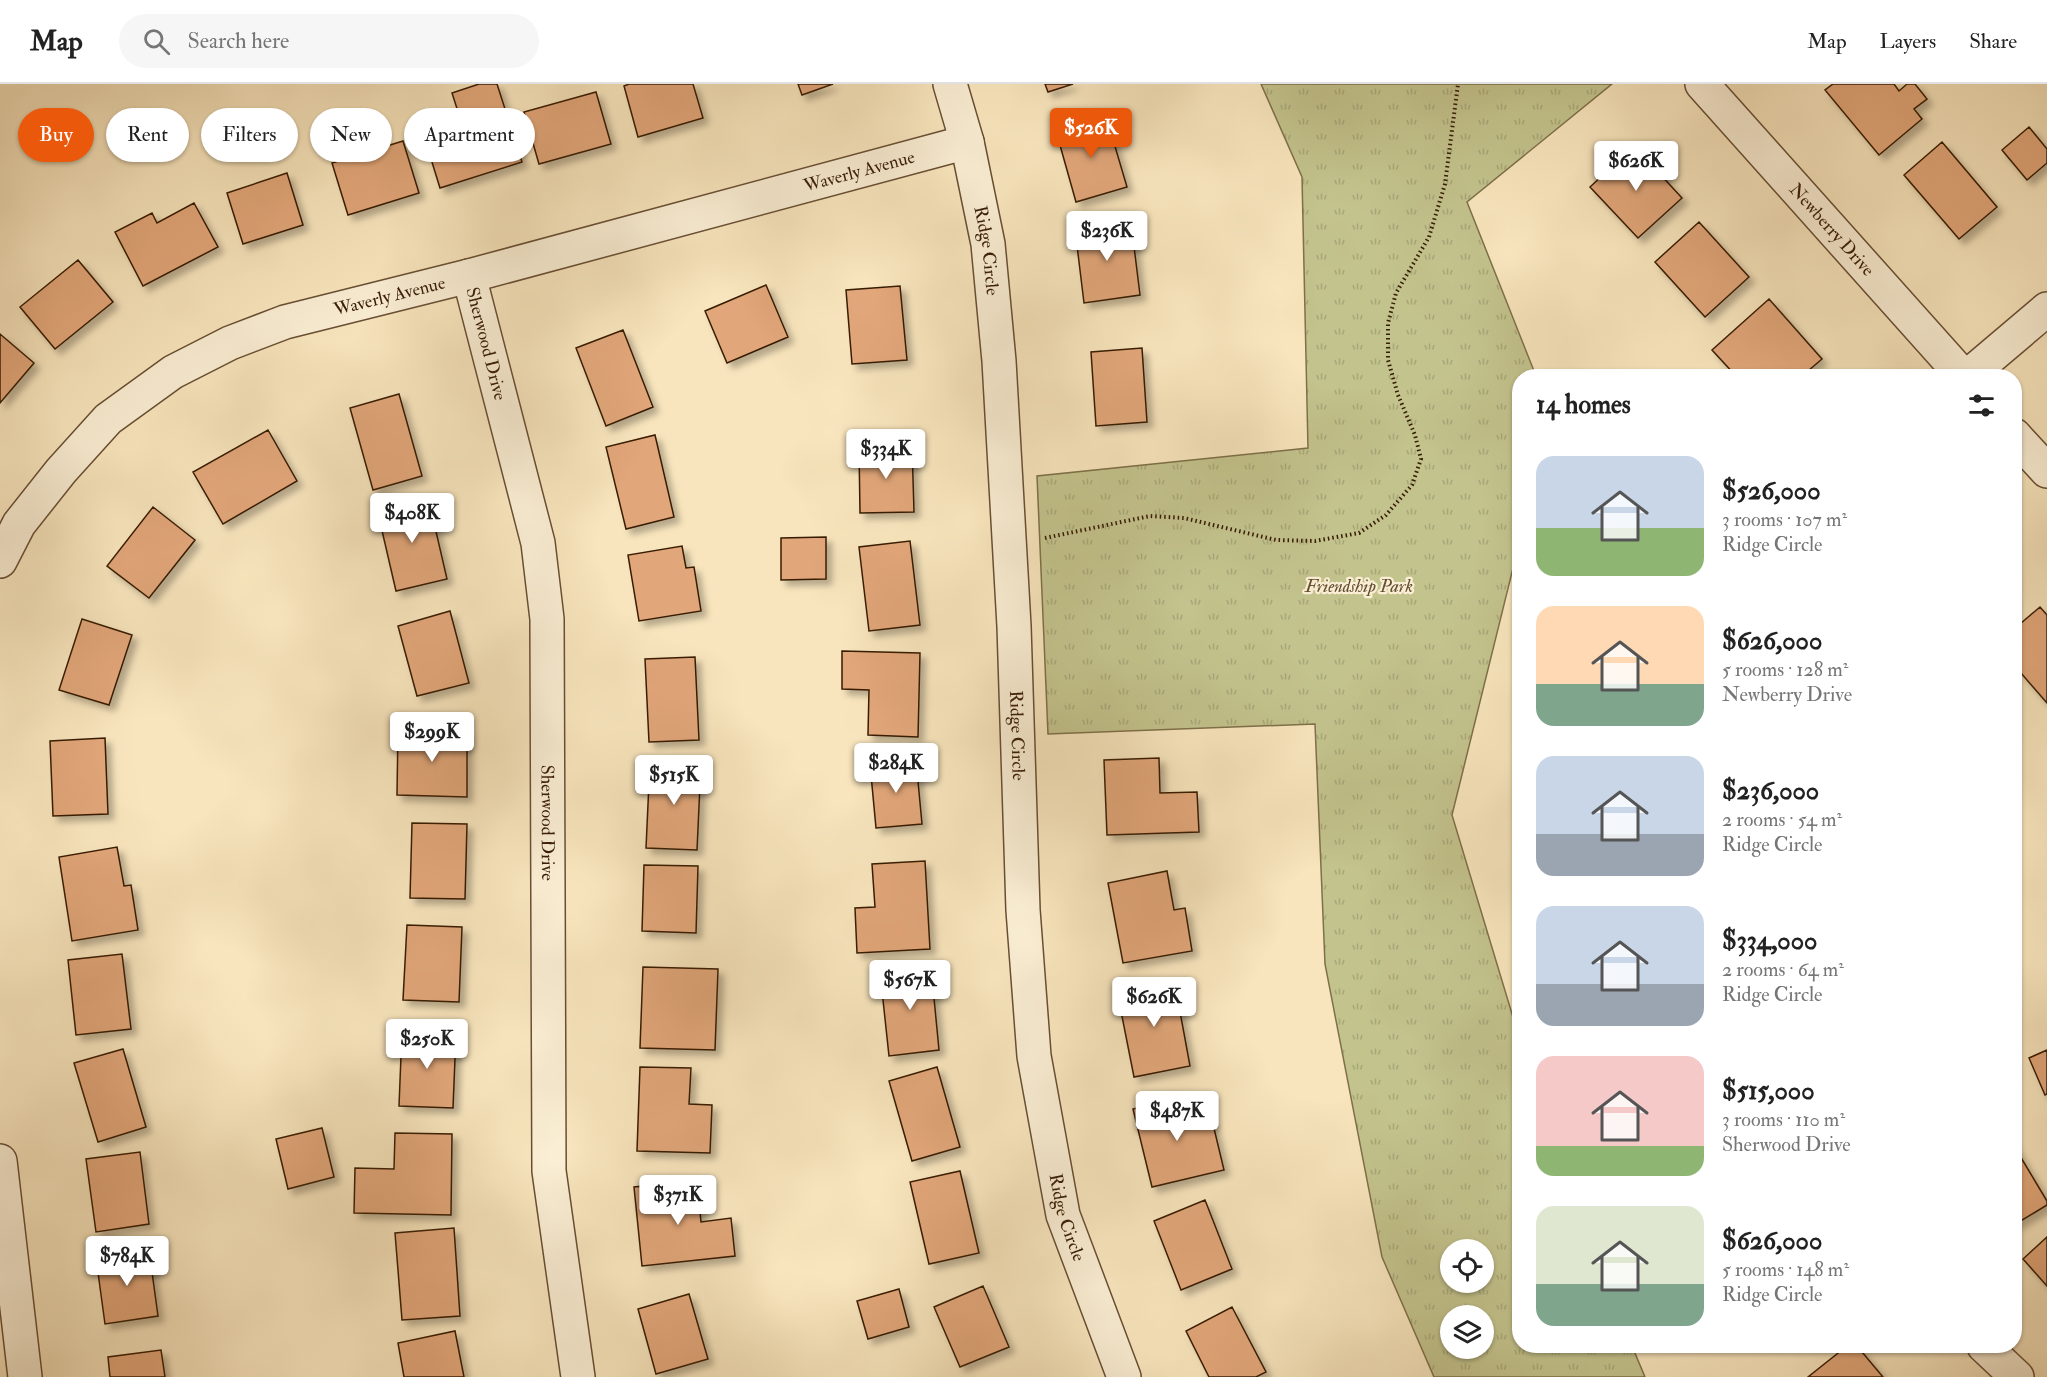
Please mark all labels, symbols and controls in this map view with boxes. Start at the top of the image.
search box [119,14,539,68]
text: Map [30,24,83,59]
icon: search [140,25,173,58]
text: Search here [188,27,289,55]
text: Map [1807,28,1847,55]
text: Layers [1880,28,1936,55]
text: Share [1969,28,2017,55]
chip: Buy [18,108,94,162]
chip: Rent [106,108,189,162]
chip: Filters [201,108,298,162]
chip: New [310,108,392,162]
chip: Apartment [404,108,535,162]
pin: $526K [1049,108,1133,159]
text: $526K [1064,115,1118,140]
pin: $626K [1594,141,1678,192]
street label: Waverly Avenue [800,145,918,197]
text: $626K [1608,148,1664,173]
street label: Newberry Drive [1784,178,1880,281]
street label: Ridge Circle [969,204,1004,297]
pin: $236K [1065,211,1149,262]
text: $236K [1080,218,1134,243]
street label: Waverly Avenue [330,271,448,321]
street label: Sherwood Drive [461,285,512,403]
text: 14 homes [1536,389,1631,421]
icon: filters [1965,389,1998,422]
pin: $334K [844,429,928,480]
text: $334K [860,436,912,461]
text: $526,000 [1722,475,1821,507]
icon: home [1584,480,1656,552]
pin: $408K [370,493,454,544]
text: $408K [384,500,440,525]
text: 3 rooms · 107 m² [1722,507,1847,532]
text: Ridge Circle [1722,532,1822,557]
park label: Friendship Park [1304,575,1413,598]
text: $626,000 [1722,625,1822,657]
icon: home [1584,630,1656,702]
text: 5 rooms · 128 m² [1722,657,1848,682]
text: Newberry Drive [1722,682,1852,707]
street label: Ridge Circle [1005,690,1030,781]
pin: $299K [390,712,474,763]
text: $299K [404,719,460,744]
pin: $284K [854,743,938,794]
text: $284K [868,750,924,775]
pin: $515K [632,755,716,806]
text: $515K [649,762,699,787]
street label: Sherwood Drive [536,765,559,881]
text: $236,000 [1722,775,1819,807]
icon: home [1584,780,1656,852]
text: 2 rooms · 54 m² [1722,807,1842,832]
text: Ridge Circle [1722,832,1822,857]
text: $334,000 [1722,925,1817,957]
icon: home [1584,930,1656,1002]
text: 2 rooms · 64 m² [1722,957,1844,982]
pin: $567K [868,960,952,1011]
text: $567K [883,967,937,992]
pin: $626K [1112,977,1196,1028]
text: Ridge Circle [1722,982,1822,1007]
text: $626K [1126,984,1182,1009]
pin: $250K [385,1019,469,1070]
text: $250K [400,1026,454,1051]
text: $515,000 [1722,1075,1815,1107]
icon: home [1584,1080,1656,1152]
pin: $487K [1135,1091,1219,1142]
text: $487K [1150,1098,1204,1123]
text: 3 rooms · 110 m² [1722,1107,1845,1132]
text: Sherwood Drive [1722,1132,1851,1157]
street label: Ridge Circle [1044,1172,1091,1265]
pin: $371K [636,1175,720,1226]
text: $371K [653,1182,703,1207]
text: $626,000 [1722,1225,1822,1257]
icon: home [1584,1230,1656,1302]
pin: $784K [85,1236,169,1287]
map controls [1440,1239,1494,1359]
button: locate [1440,1239,1494,1293]
text: $784K [100,1243,154,1268]
text: 5 rooms · 148 m² [1722,1257,1849,1282]
text: Ridge Circle [1722,1282,1822,1307]
button: layers [1440,1305,1494,1359]

